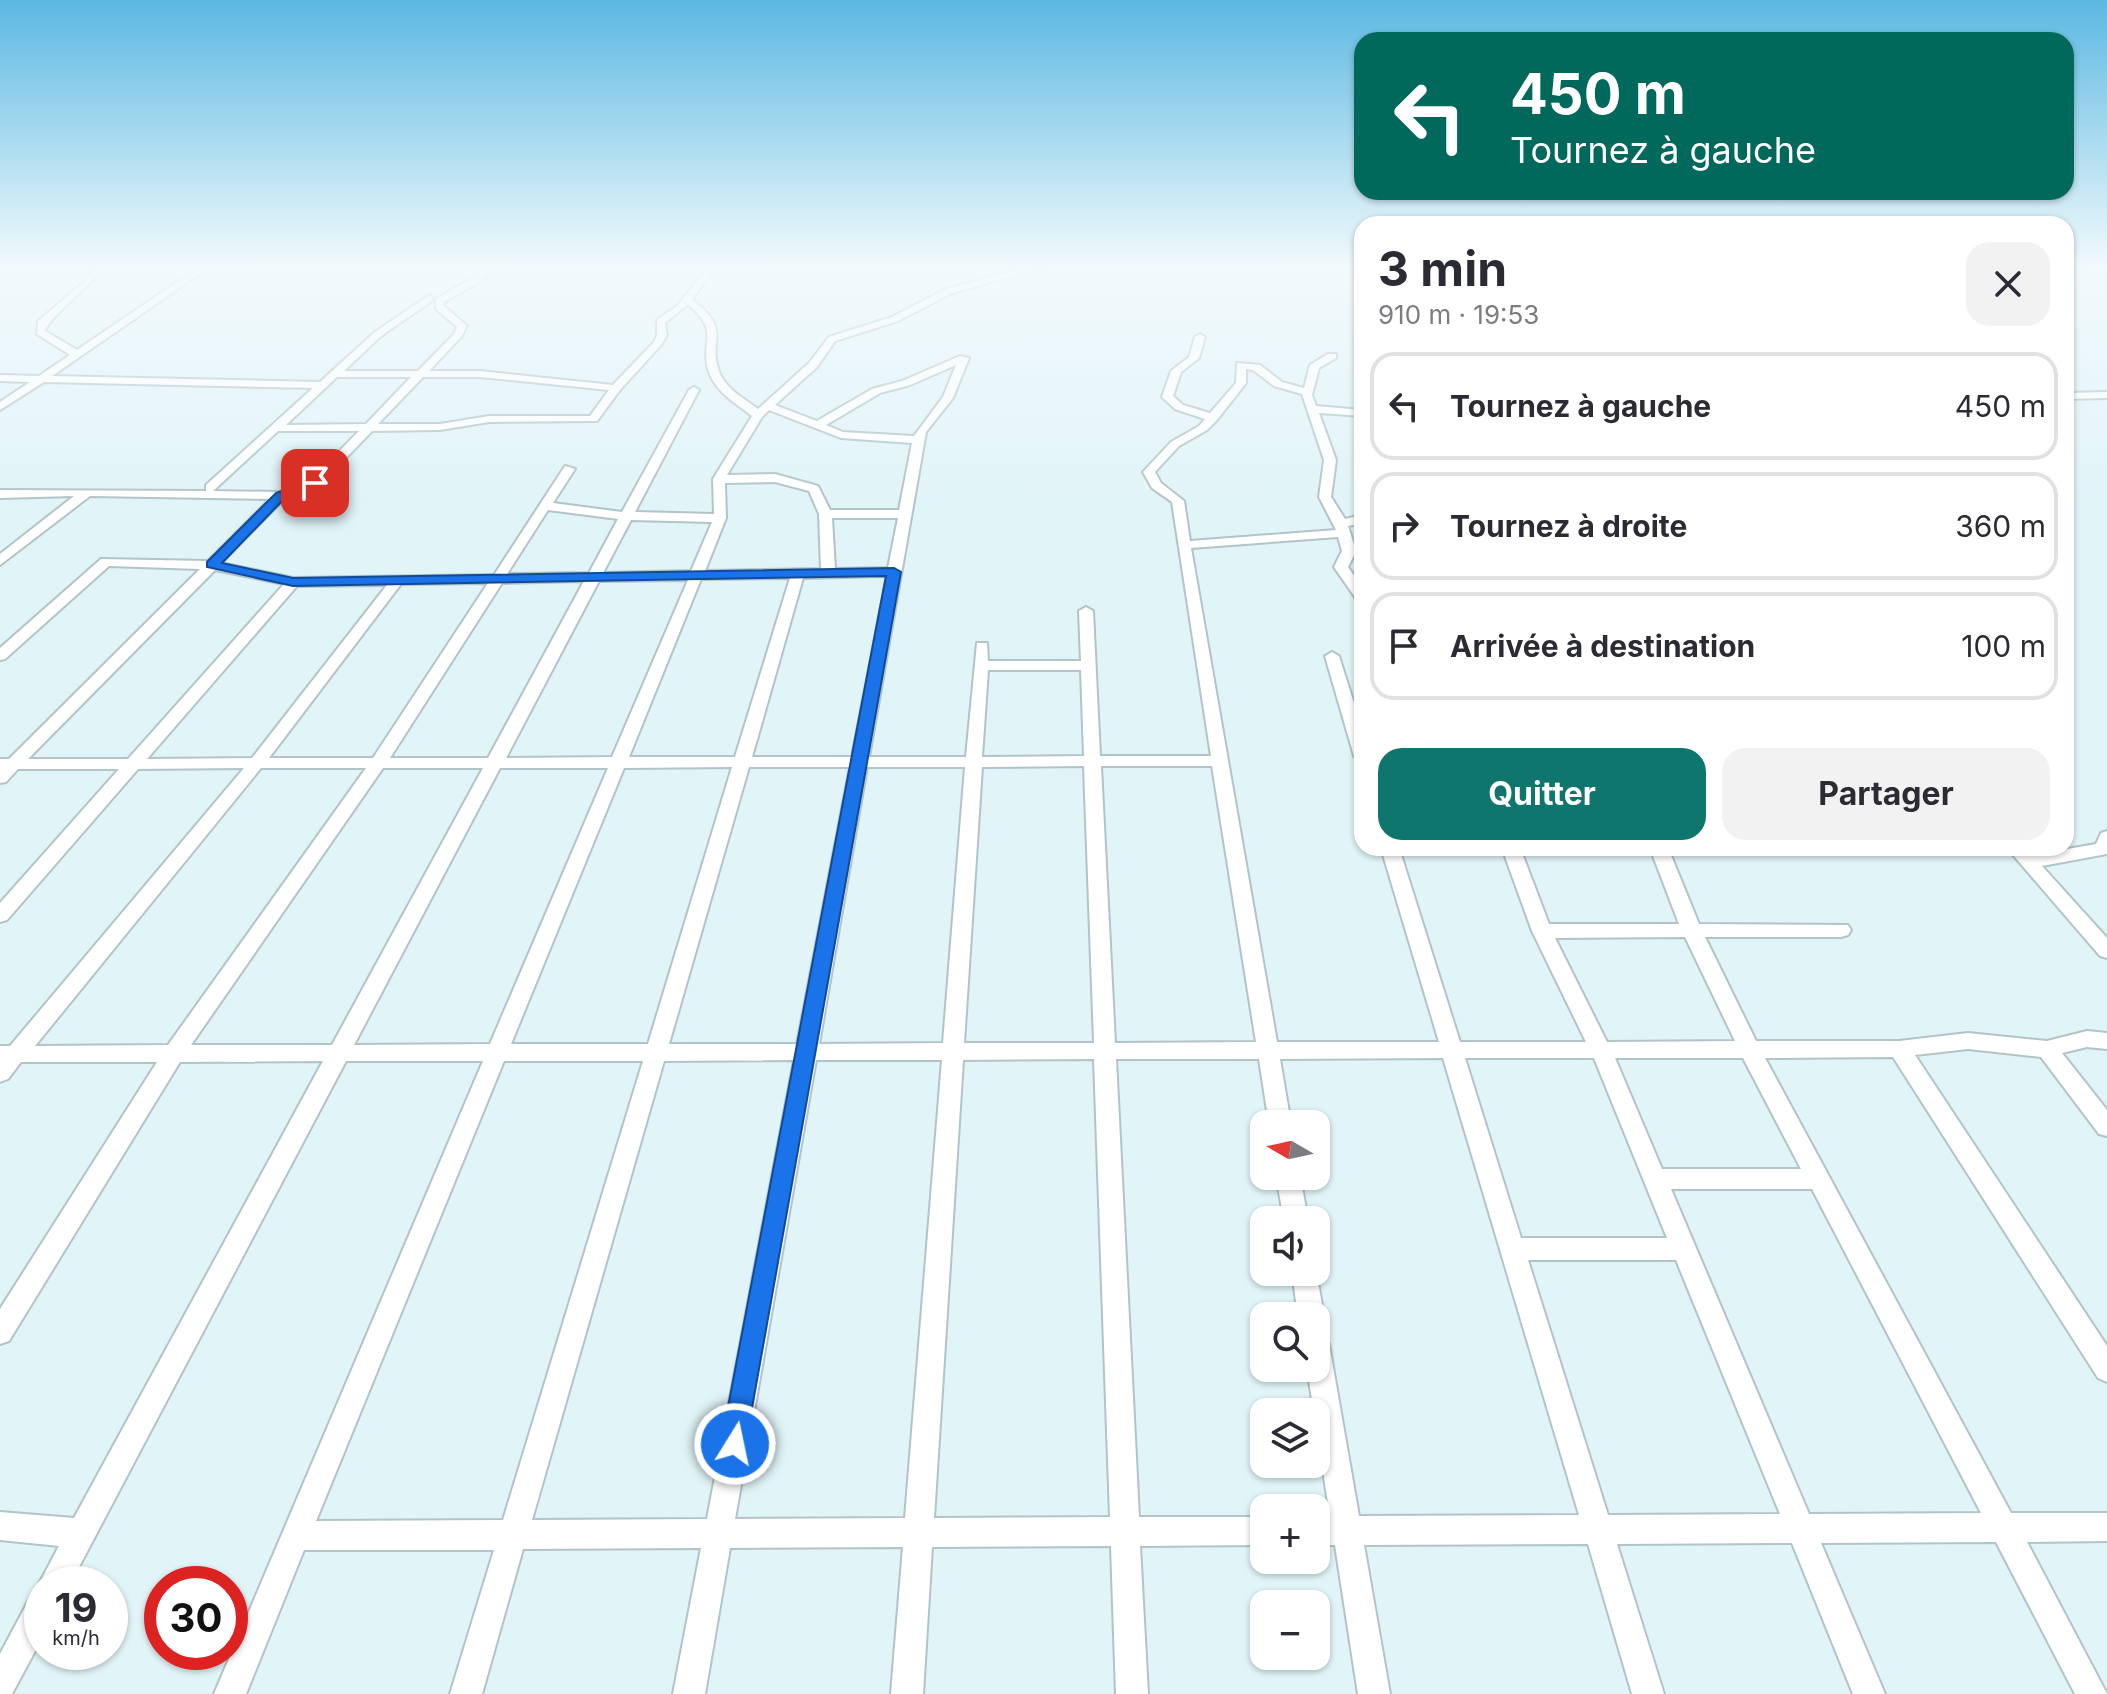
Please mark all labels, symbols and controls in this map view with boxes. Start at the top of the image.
text: 450 m [1510,60,1686,128]
icon: left [1378,64,1482,168]
text: Tournez à gauche [1510,128,1816,172]
text: 3 min [1378,239,1507,298]
button: close [1966,242,2050,326]
text: 910 m · 19:53 [1378,299,1539,330]
icon: left [1382,384,1426,428]
text: Tournez à gauche [1450,388,1711,424]
text: 450 m [1955,388,2046,424]
pin [281,449,349,517]
icon: arrive [293,461,337,505]
icon: right [1382,504,1426,548]
text: Tournez à droite [1450,508,1687,544]
text: 360 m [1955,508,2046,544]
icon: arrive [1382,624,1426,668]
text: Arrivée à destination [1450,628,1755,664]
text: 100 m [1961,628,2046,664]
button: Quitter [1378,748,1706,840]
button: Partager [1722,748,2050,840]
north arrow [1250,1110,1330,1190]
map controls [1250,1110,1330,1670]
button: sound [1250,1206,1330,1286]
button: search [1250,1302,1330,1382]
button: layers [1250,1398,1330,1478]
position arrow [693,1402,777,1486]
button: + [1250,1494,1330,1574]
speed limit sign: 30 [144,1566,248,1670]
text: 19 [54,1583,98,1632]
button: − [1250,1590,1330,1670]
text: km/h [52,1626,100,1650]

